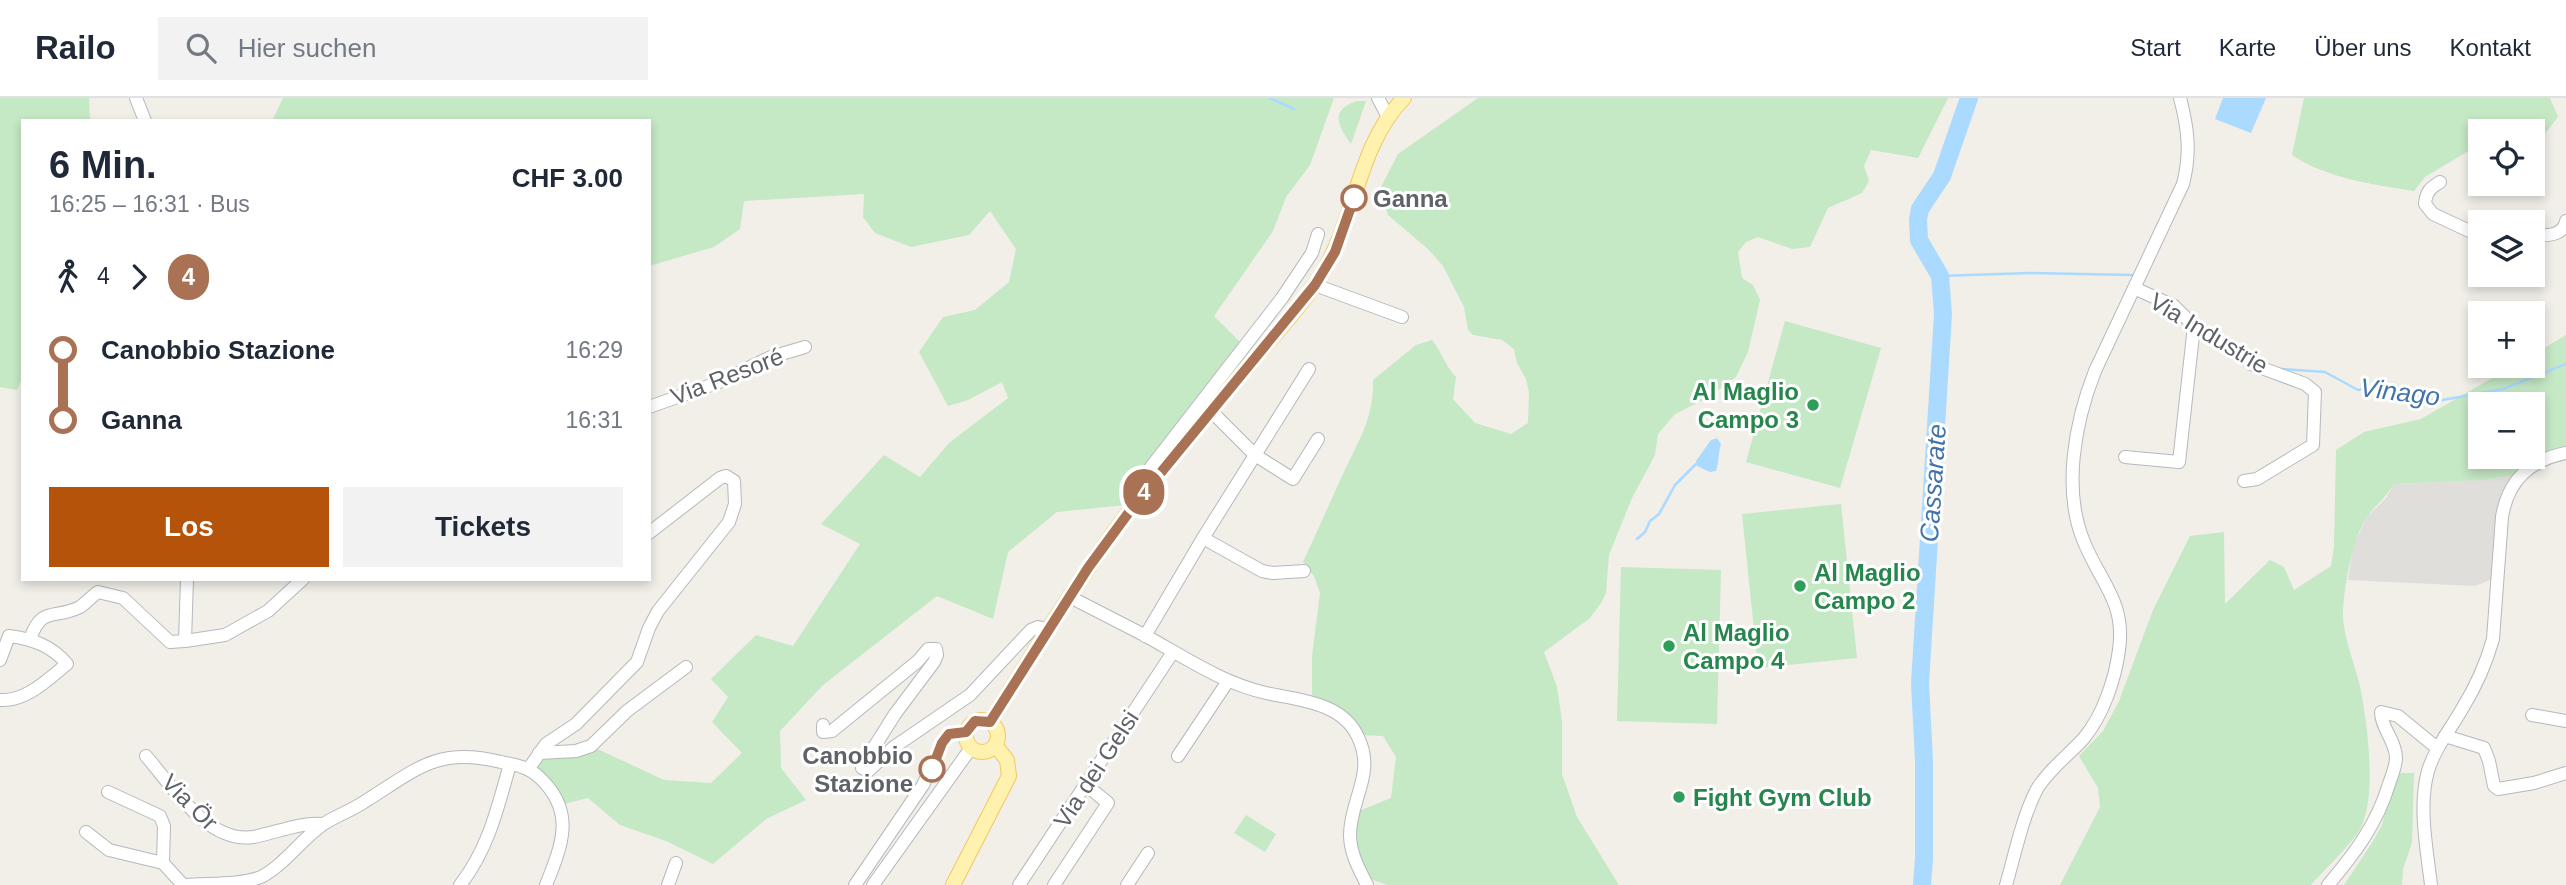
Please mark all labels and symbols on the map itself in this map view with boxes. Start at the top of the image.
marker: Ganna [1341,185,1367,211]
place label: Ganna [1373,185,1448,212]
street label: Via Industrie [2145,287,2273,379]
street label: Via Resoré [667,342,787,410]
water label: Vinago [2358,372,2442,412]
place label: Al Maglio Campo 3 [1692,378,1799,433]
marker: Al Maglio Campo 3 [1805,397,1821,413]
water label: Cassarate [1914,423,1952,543]
line badge: 4 [1121,469,1167,515]
place label: Al Maglio Campo 2 [1814,559,1921,614]
marker: Al Maglio Campo 2 [1792,578,1808,594]
place label: Al Maglio Campo 4 [1683,619,1790,674]
marker: Al Maglio Campo 4 [1661,638,1677,654]
street label: Via dei Gelsi [1048,705,1144,833]
place label: Canobbio Stazione [802,742,913,797]
marker: Canobbio Stazione [919,756,945,782]
street label: Via Ör [157,769,223,835]
place label: Fight Gym Club [1693,784,1872,811]
marker: Fight Gym Club [1671,789,1687,805]

